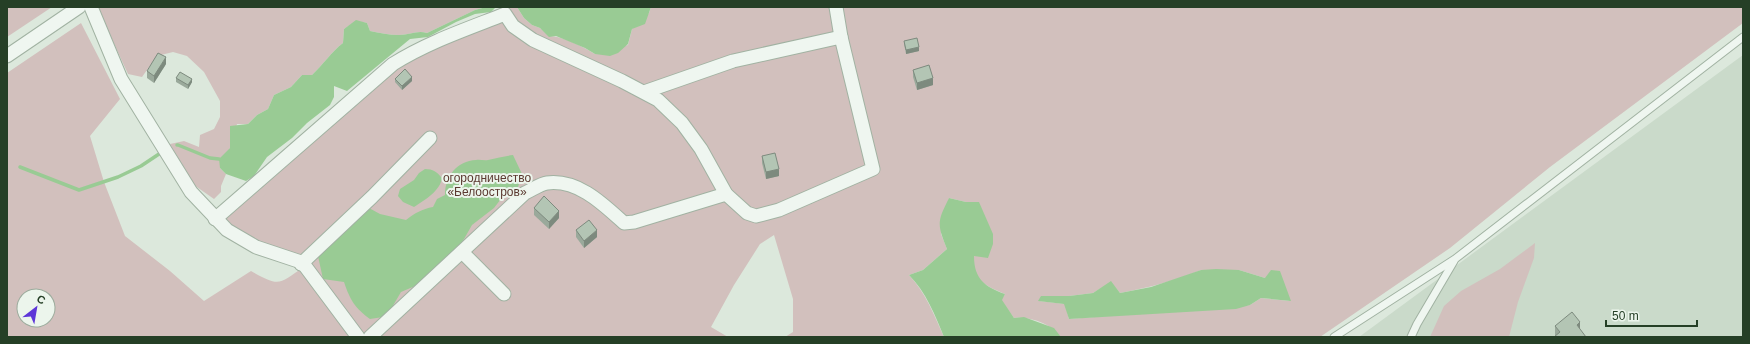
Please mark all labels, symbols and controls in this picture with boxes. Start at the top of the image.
park label: огородничество «Белоостров» [443,171,531,199]
north arrow [16,288,56,328]
text: С [35,292,48,307]
scale bar [1606,302,1697,328]
text: 50 m [1612,309,1639,323]

